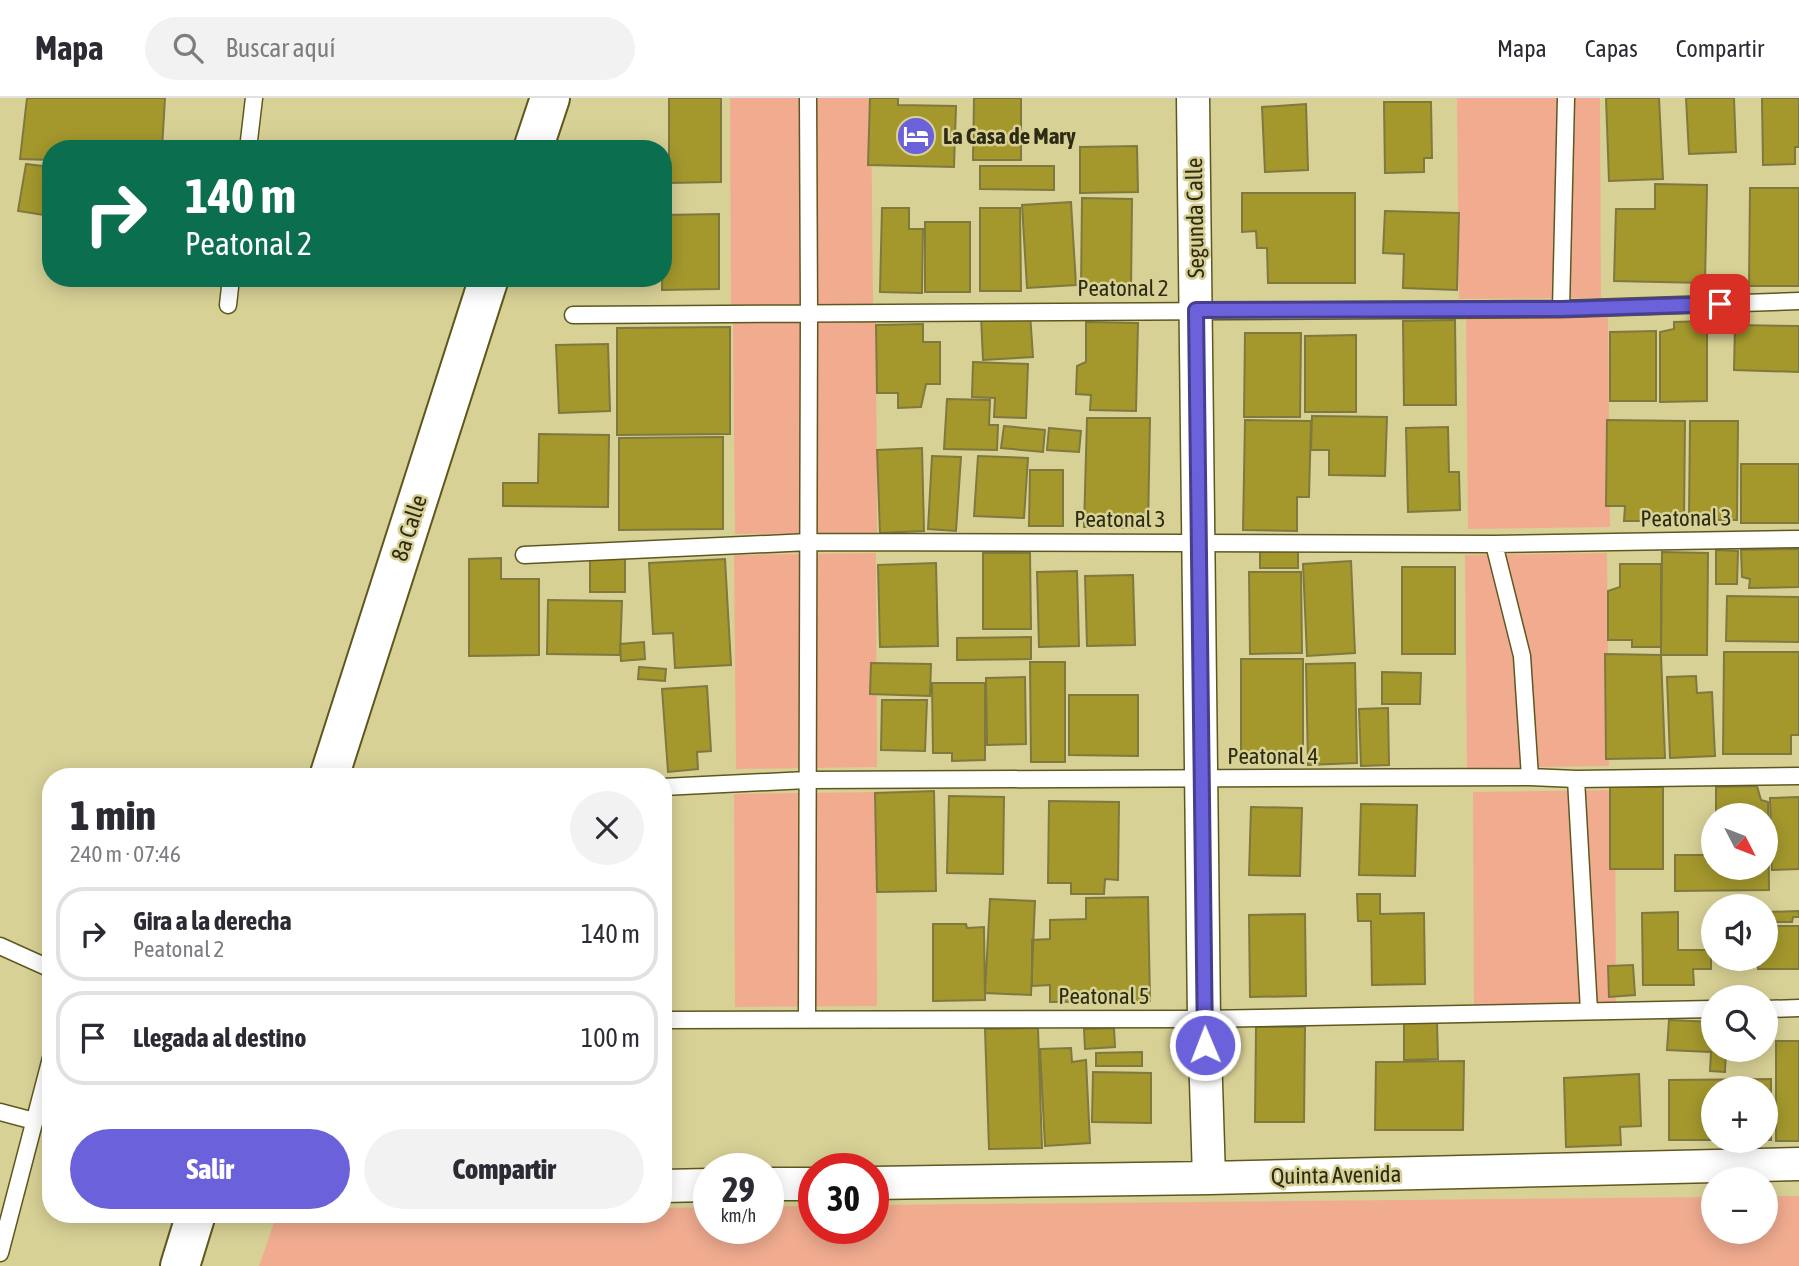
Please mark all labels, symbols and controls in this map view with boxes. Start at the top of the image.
search box [145,17,635,80]
text: Mapa [35,29,103,67]
icon: search [169,29,207,67]
text: Buscar aquí [225,33,335,63]
text: Mapa [1497,35,1547,62]
text: Capas [1585,35,1638,62]
text: Compartir [1676,35,1764,62]
hotel icon: La Casa de Mary [895,115,937,157]
place label: La Casa de Mary [943,123,1076,149]
street label: Segunda Calle [1181,158,1209,278]
text: 140 m [185,167,296,223]
icon: right [70,168,161,259]
text: Peatonal 2 [185,225,312,262]
pin [1690,274,1750,334]
street label: Peatonal 2 [1077,275,1169,301]
icon: arrive [1701,285,1739,323]
street label: 8a Calle [386,492,432,564]
street label: Peatonal 3 [1640,504,1732,532]
street label: Peatonal 3 [1074,506,1166,532]
street label: Peatonal 4 [1227,743,1319,769]
text: 1 min [70,791,156,839]
button: close [570,791,644,865]
north arrow [1701,803,1778,880]
map controls [1701,803,1778,1244]
text: 240 m · 07:46 [70,841,181,867]
button: sound [1701,894,1778,971]
text: Gira a la derecha [133,906,292,936]
icon: right [74,915,112,953]
text: 140 m [581,919,640,949]
text: Peatonal 2 [133,936,224,962]
street label: Peatonal 5 [1058,983,1150,1009]
button: search [1701,985,1778,1062]
position arrow [1168,1008,1242,1082]
icon: arrive [74,1019,112,1057]
text: Llegada al destino [133,1023,306,1053]
text: 100 m [581,1023,640,1053]
button: + [1701,1076,1778,1153]
button: Salir [70,1129,350,1209]
button: Compartir [364,1129,644,1209]
speed limit sign: 30 [798,1153,889,1244]
street label: Quinta Avenida [1271,1161,1401,1189]
button: − [1701,1167,1778,1244]
text: 29 [722,1169,755,1209]
text: km/h [721,1205,756,1226]

